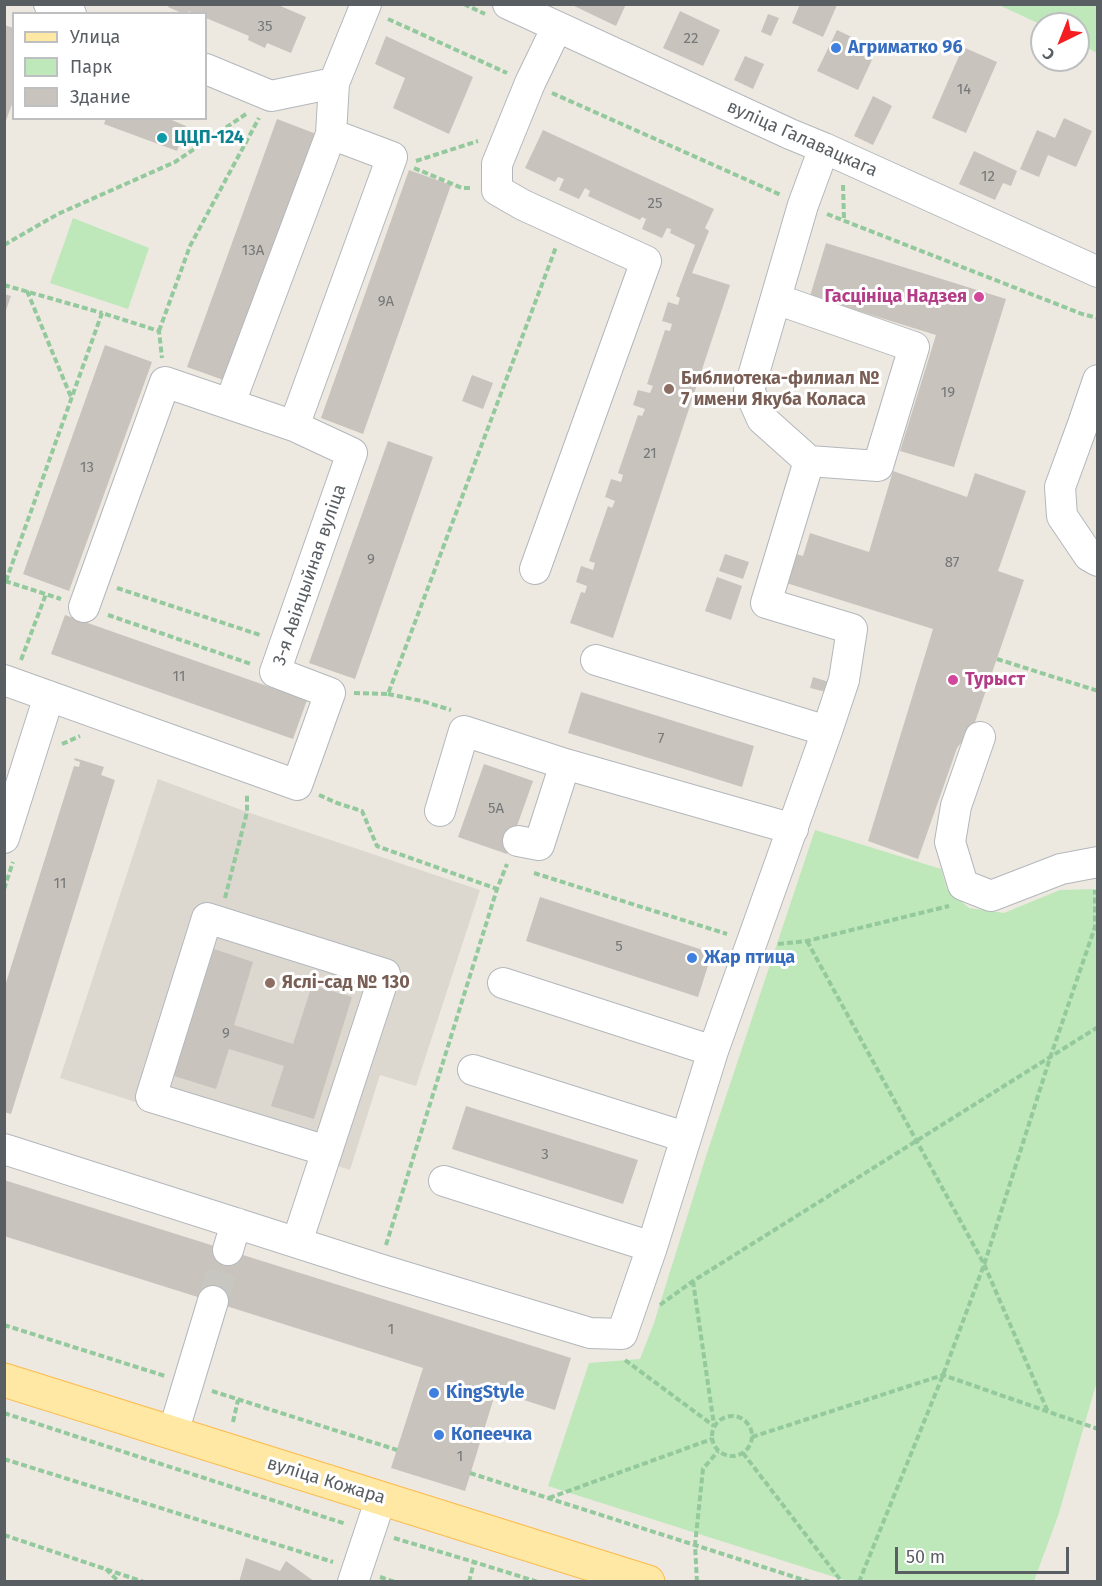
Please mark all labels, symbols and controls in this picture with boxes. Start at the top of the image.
legend [12,12,207,120]
north arrow [1030,12,1090,72]
house number: 35 [258,18,272,36]
text: Улица [70,26,120,48]
house number: 22 [684,30,698,48]
place label: Агриматко 96 [848,37,963,59]
marker: Агриматко 96 [829,41,843,55]
text: С [1039,44,1059,64]
text: Парк [70,56,112,78]
house number: 14 [957,81,971,99]
text: Здание [70,86,131,108]
street label: вуліца Галавацкага [723,96,881,182]
place label: ЦЦП-124 [174,127,244,149]
marker: ЦЦП-124 [155,131,169,145]
house number: 12 [981,168,995,186]
house number: 25 [648,195,662,213]
house number: 13А [242,242,264,260]
place label: Гасцініца Надзея [824,286,967,308]
marker: Гасцініца Надзея [972,290,986,304]
house number: 9А [378,293,394,311]
place label: Библиотека-филиал № 7 имени Якуба Коласа [681,368,880,410]
marker: Библиотека-филиал № 7 имени Якуба Коласа [662,382,676,396]
house number: 19 [941,384,955,402]
house number: 21 [643,445,657,463]
house number: 13 [80,459,94,477]
street label: 3-я Авіяцыйная вуліца [269,482,351,668]
house number: 9 [367,551,375,569]
house number: 87 [945,554,959,572]
house number: 11 [173,668,185,686]
place label: Турыст [965,669,1025,691]
marker: Турыст [946,673,960,687]
house number: 7 [658,730,664,748]
house number: 5А [488,800,504,818]
house number: 11 [54,875,66,893]
house number: 5 [615,938,623,956]
place label: Жар птица [704,947,795,969]
marker: Жар птица [685,951,699,965]
place label: Яслі-сад № 130 [282,972,410,994]
marker: Яслі-сад № 130 [263,976,277,990]
house number: 9 [222,1025,230,1043]
house number: 3 [541,1146,549,1164]
house number: 1 [388,1321,394,1339]
place label: KingStyle [446,1382,524,1404]
marker: KingStyle [427,1386,441,1400]
place label: Копеечка [451,1424,532,1446]
marker: Копеечка [432,1428,446,1442]
house number: 1 [457,1448,463,1466]
street label: вуліца Кожара [264,1453,388,1509]
scale bar [898,1535,1072,1573]
text: 50 m [906,1546,945,1568]

